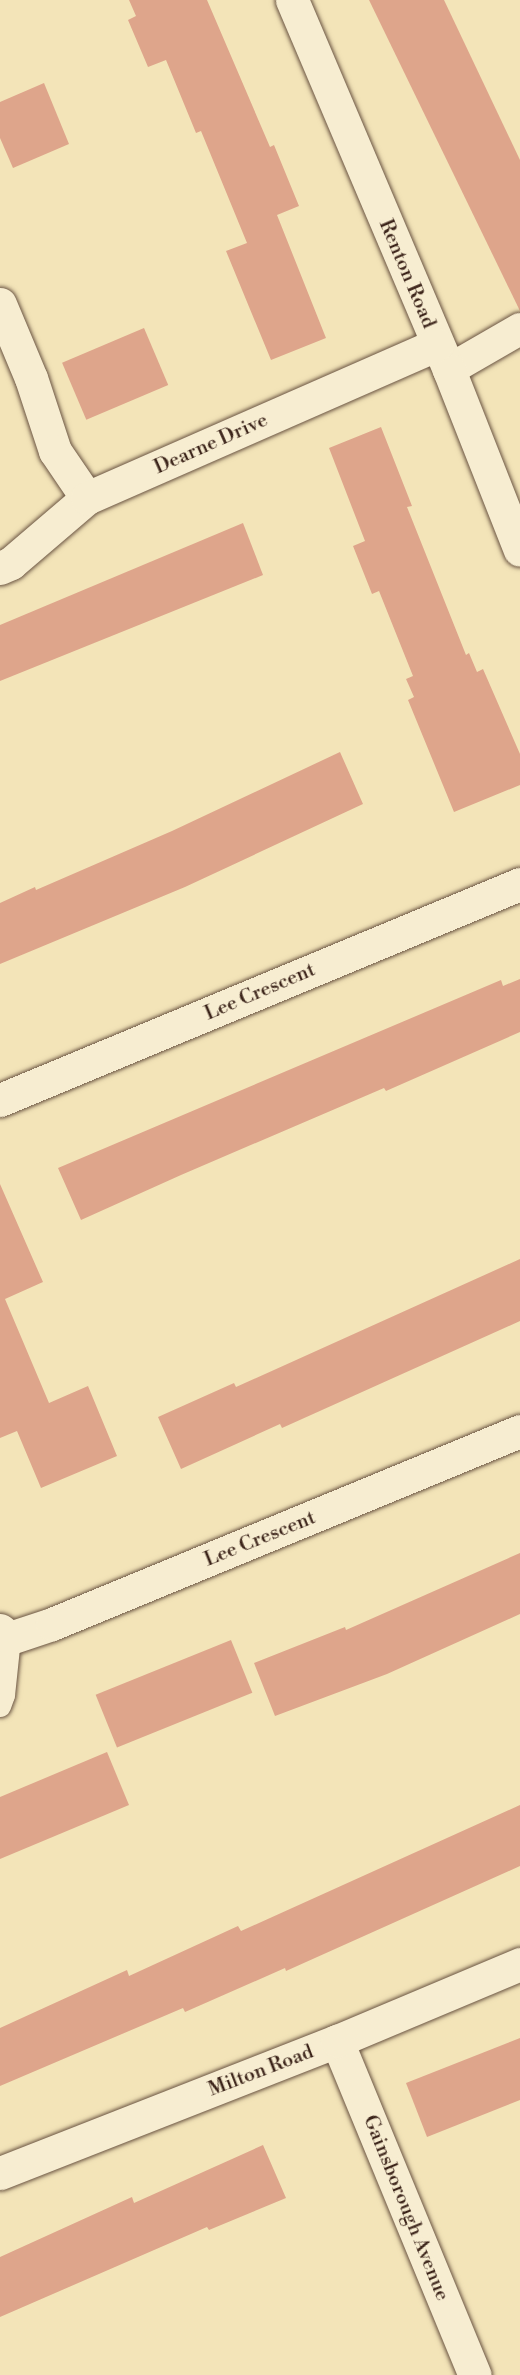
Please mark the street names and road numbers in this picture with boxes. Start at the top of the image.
street label: Renton Road [373,216,441,332]
street label: Dearne Drive [150,408,272,480]
street label: Lee Crescent [201,958,319,1026]
street label: Lee Crescent [201,1506,319,1572]
street label: Milton Road [205,2040,317,2102]
street label: Gainsborough Avenue [358,2112,454,2304]

